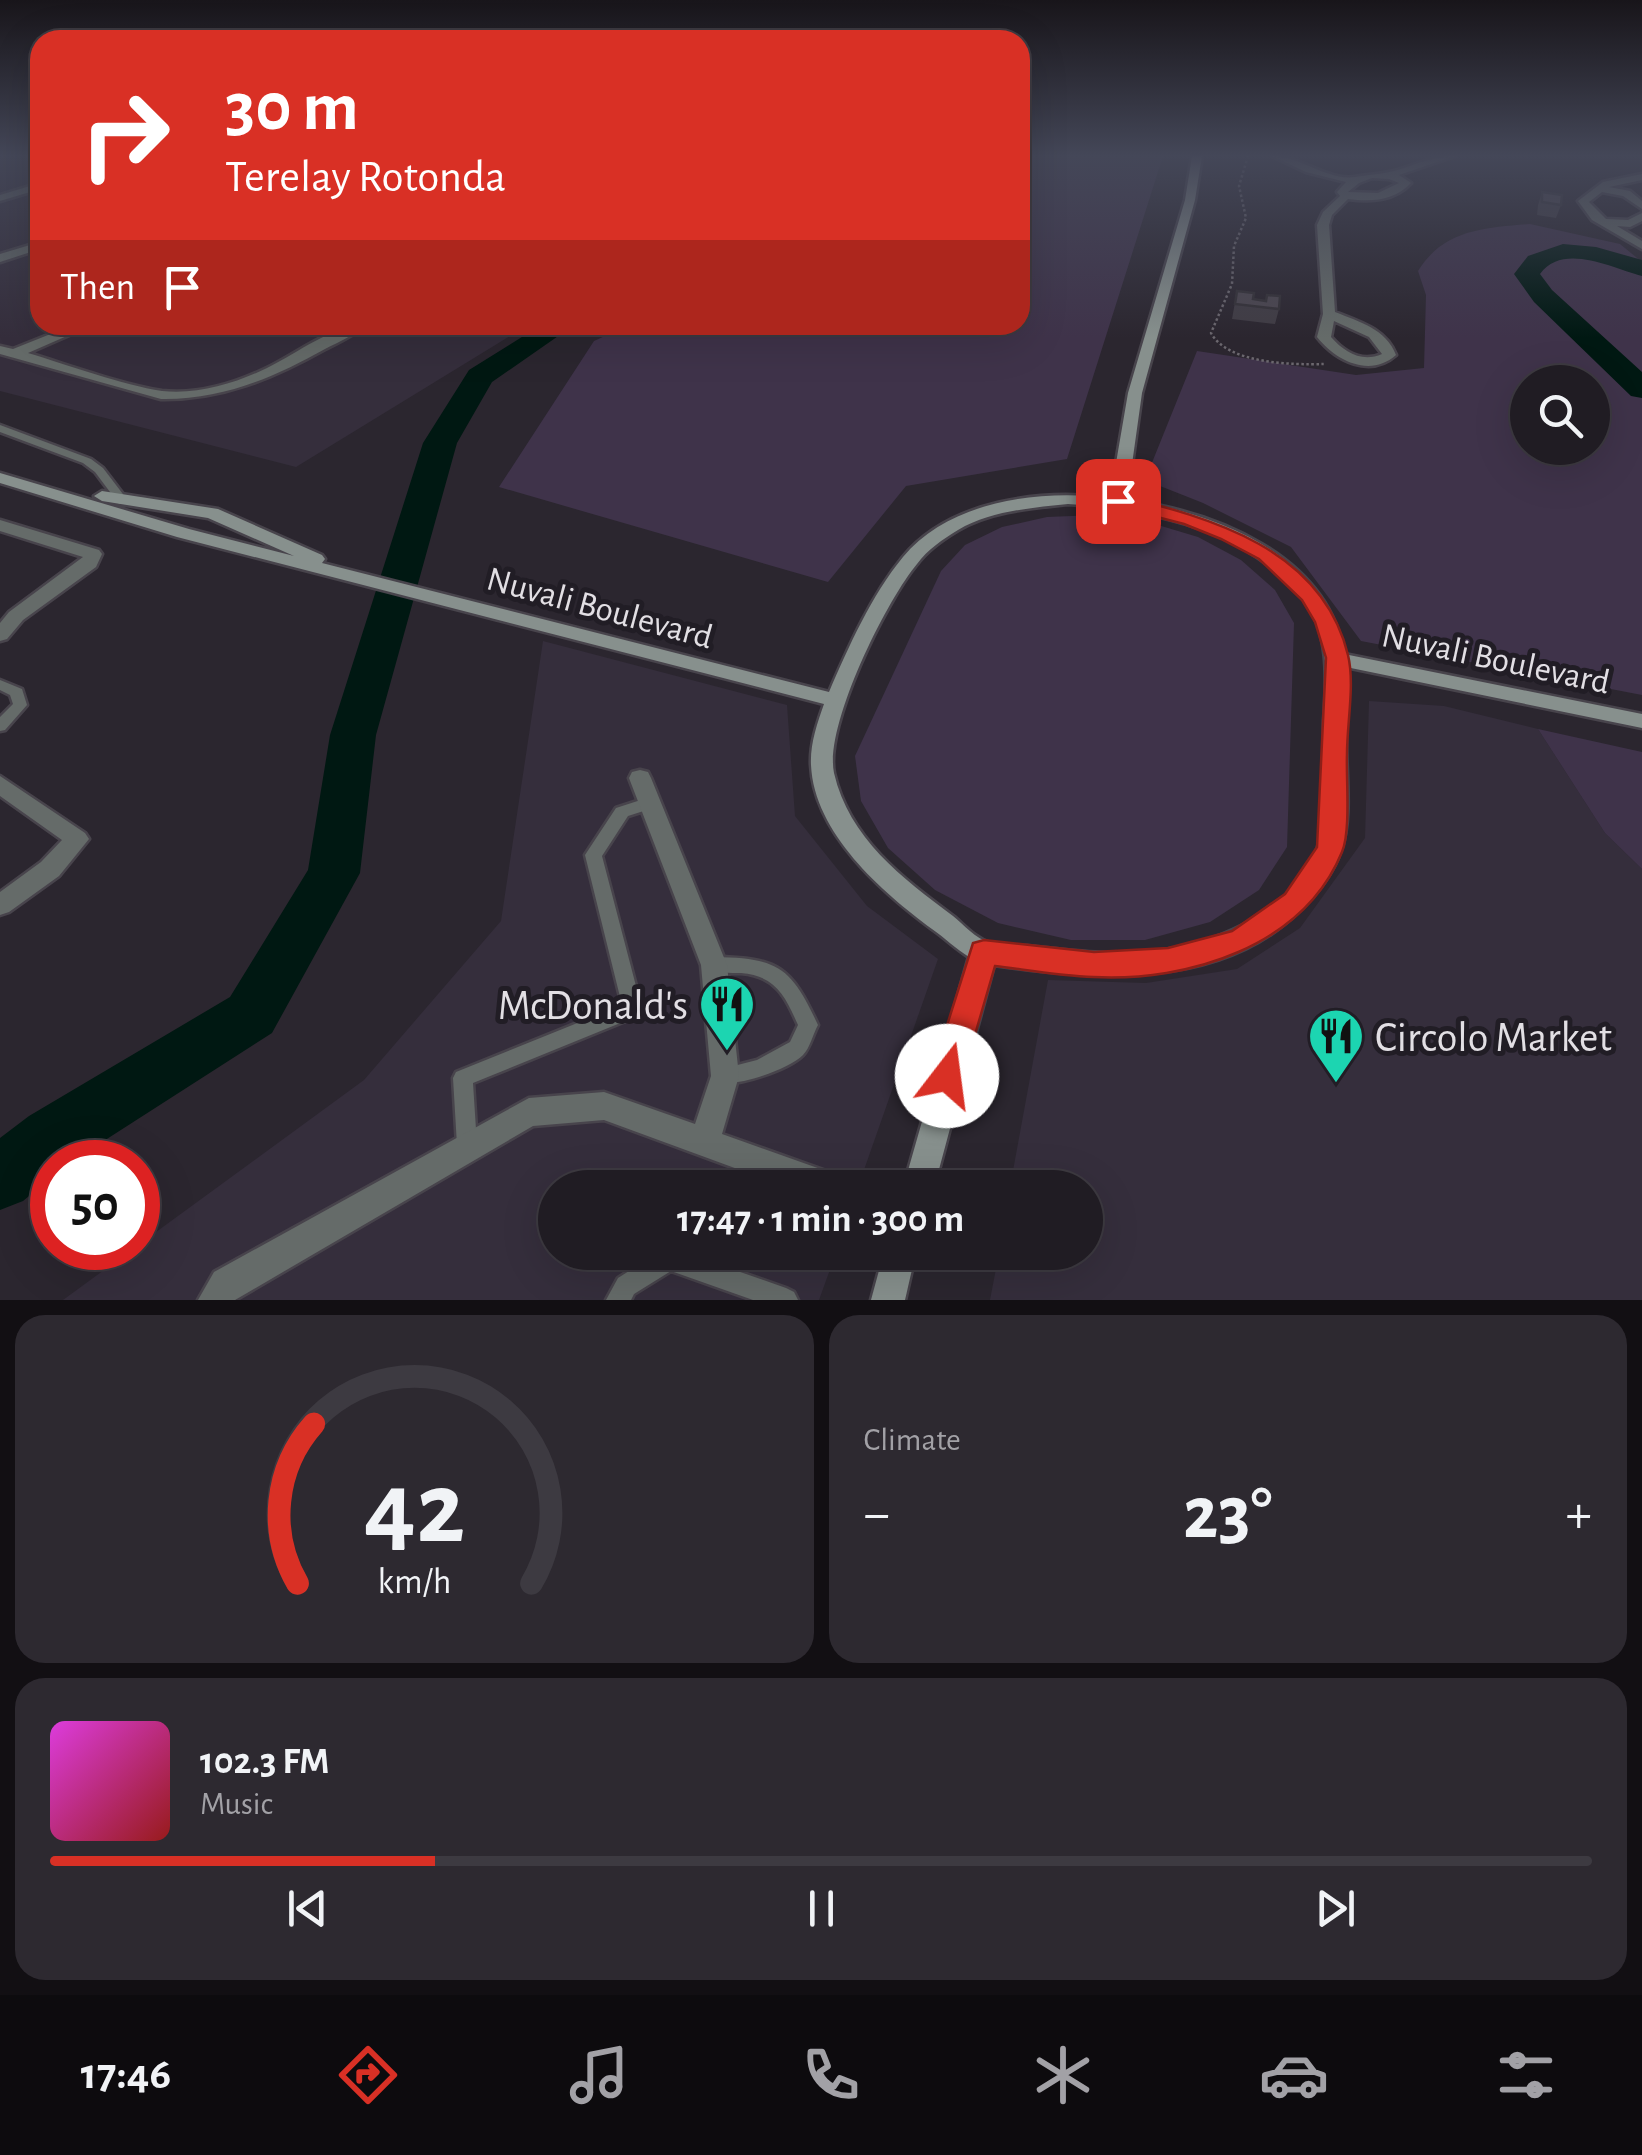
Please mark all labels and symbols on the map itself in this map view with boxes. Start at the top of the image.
pin [1076,459,1161,544]
street label: Nuvali Boulevard [483,562,716,655]
street label: Nuvali Boulevard [1379,618,1613,701]
restaurant icon: McDonald's [697,974,757,1053]
place label: McDonald's [498,985,688,1027]
restaurant icon: Circolo Market [1306,1006,1366,1085]
place label: Circolo Market [1375,1017,1612,1059]
position arrow [895,1024,999,1128]
speed limit sign: 50 [30,1140,160,1270]

